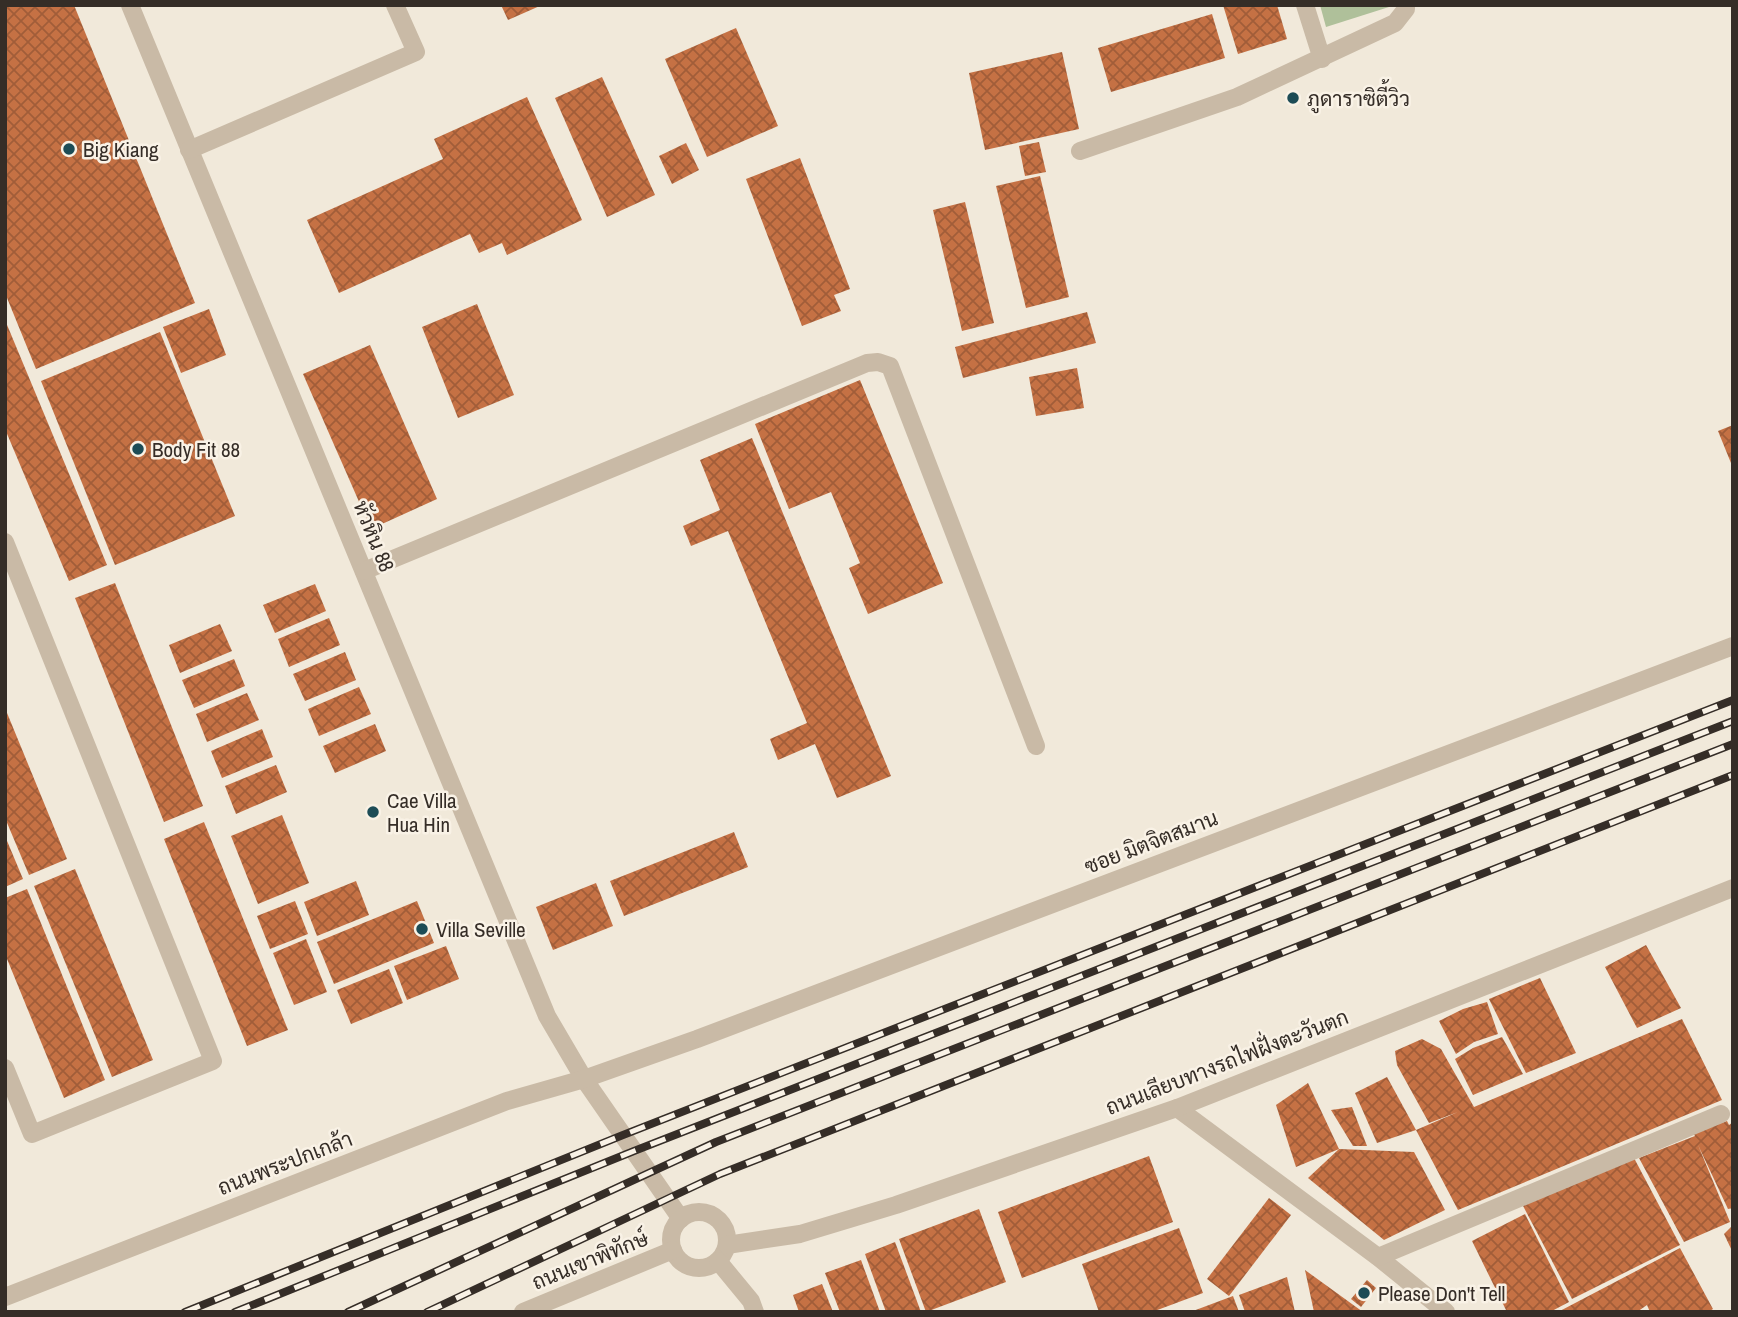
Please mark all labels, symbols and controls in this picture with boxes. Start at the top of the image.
place label: ภูดาราซิตี้วิว [1307,79,1410,114]
marker: ภูดาราซิตี้วิว [1285,90,1301,106]
place label: Big Kiang [83,135,159,164]
marker: Big Kiang [61,141,77,157]
place label: Body Fit 88 [152,435,240,464]
marker: Body Fit 88 [130,441,146,457]
street label: หัวหิน 88 [347,496,401,576]
place label: Cae Villa Hua Hin [387,786,457,839]
street label: ซอย มิตจิตสมาน [1080,803,1222,881]
marker: Cae Villa Hua Hin [365,804,381,820]
place label: Villa Seville [436,915,526,944]
marker: Villa Seville [414,921,430,937]
street label: ถนนเลียบทางรถไฟฝั่งตะวันตก [1100,998,1353,1122]
street label: ถนนพระปกเกล้า [213,1124,357,1202]
street label: ถนนเขาพิทักษ์ [527,1223,653,1297]
place label: Please Don't Tell [1378,1279,1505,1308]
marker: Please Don't Tell [1356,1285,1372,1301]

